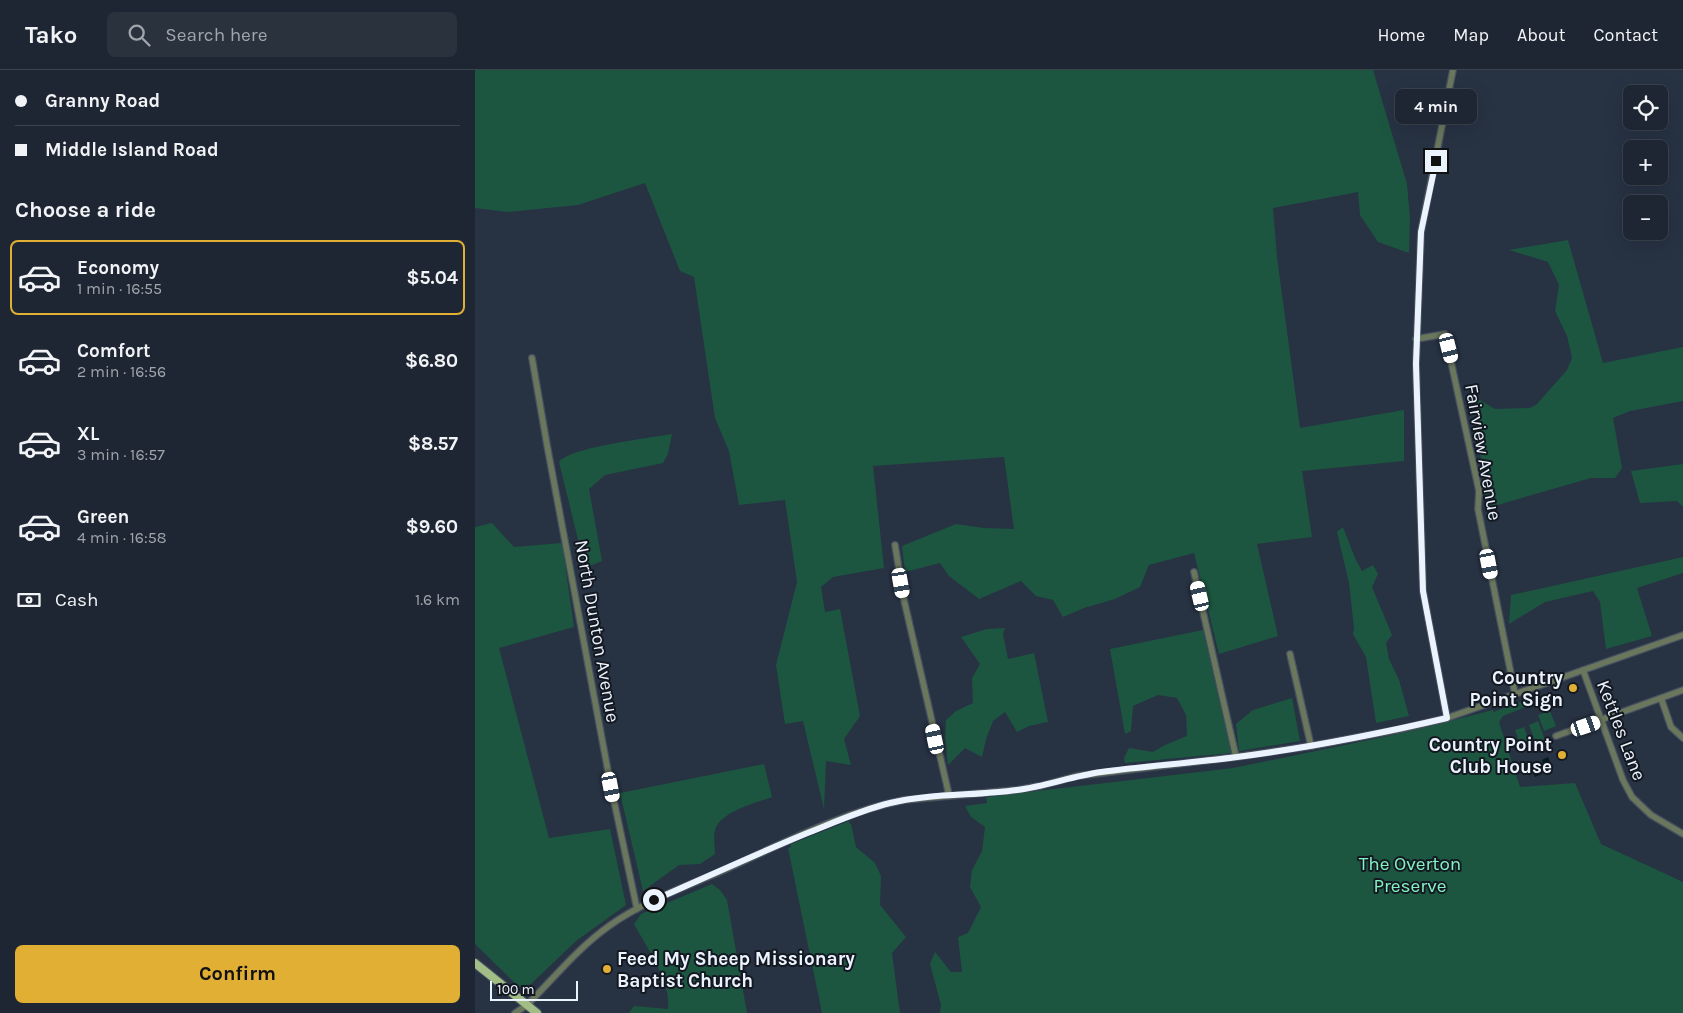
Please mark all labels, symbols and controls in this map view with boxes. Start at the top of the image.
search box [107,12,457,57]
text: Tako [25,21,77,49]
icon: search [125,21,153,49]
text: Search here [165,24,268,46]
text: Home [1377,24,1425,46]
text: Map [1453,24,1489,46]
text: About [1517,24,1566,46]
text: Contact [1594,24,1658,46]
map controls [1623,85,1668,240]
button: locate [1623,85,1668,130]
callout: 4 min [1395,88,1477,124]
text: Granny Road [45,90,160,112]
text: 4 min [1414,97,1458,116]
text: Middle Island Road [45,139,219,161]
button: + [1623,140,1668,185]
route end [1425,150,1447,172]
button: − [1623,195,1668,240]
text: Choose a ride [15,197,156,223]
icon: car [17,255,62,300]
text: Economy [77,257,159,279]
text: $5.04 [406,267,458,289]
text: 1 min · 16:55 [77,279,162,298]
car [1438,332,1459,364]
icon: car [17,338,62,383]
text: Comfort [77,340,151,362]
text: $6.80 [405,350,458,372]
text: 2 min · 16:56 [77,362,166,381]
street label: Fairview Avenue [1460,382,1506,522]
icon: car [17,421,62,466]
text: XL [77,423,99,445]
text: $8.57 [408,433,458,455]
text: 3 min · 16:57 [77,445,165,464]
icon: car [17,504,62,549]
text: Green [77,506,129,528]
text: $9.60 [406,516,458,538]
text: 4 min · 16:58 [77,528,167,547]
street label: North Dunton Avenue [570,538,624,724]
car [1478,548,1499,580]
car [891,567,910,599]
car [1189,580,1210,612]
icon: cash [15,586,43,614]
text: Cash [55,589,99,611]
text: 1.6 km [415,590,460,609]
place label: Country Point Sign [1470,667,1563,711]
street label: Kettles Lane [1592,677,1650,784]
marker: Country Point Sign [1567,682,1579,694]
car [1569,714,1602,738]
car [924,723,945,755]
place label: Country Point Club House [1429,734,1552,778]
marker: Country Point Club House [1556,749,1568,761]
car [600,771,621,803]
park label: The Overton Preserve [1359,853,1461,897]
route start [643,889,665,911]
button: Confirm [15,945,460,1003]
place label: Feed My Sheep Missionary Baptist Church [617,948,855,992]
marker: Feed My Sheep Missionary Baptist Church [601,963,613,975]
scale bar [490,978,577,1001]
text: 100 m [497,981,535,998]

